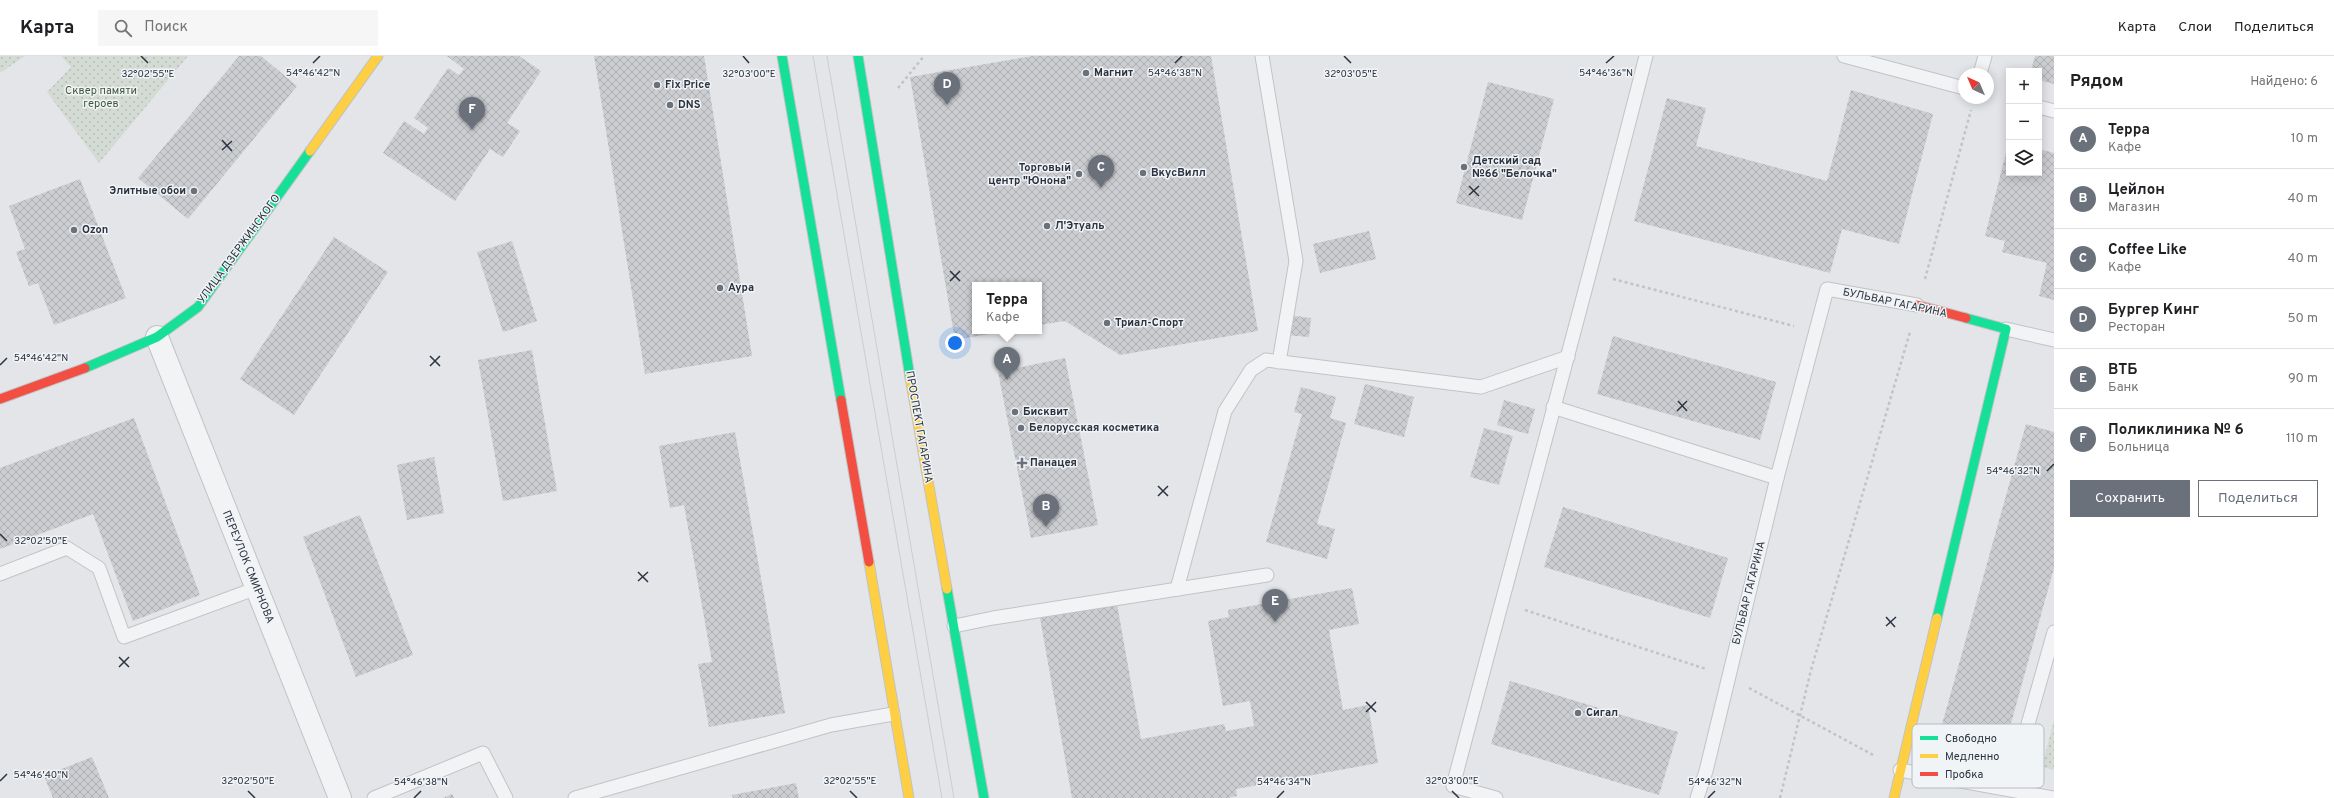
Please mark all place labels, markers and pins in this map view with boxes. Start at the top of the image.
place label: Магнит [1094,66,1133,80]
marker: Магнит [1081,68,1091,78]
pin: D [934,72,960,105]
place label: Fix Price [665,78,710,92]
marker: Fix Price [652,80,662,90]
pin: F [459,97,485,130]
place label: DNS [678,98,701,112]
marker: DNS [665,100,675,110]
place label: Детский сад №66 "Белочка" [1472,154,1557,181]
pin: C [1088,155,1114,188]
place label: Торговый центр "Юнона" [988,161,1071,188]
marker: Детский сад №66 "Белочка" [1459,162,1469,172]
place label: ВкусВилл [1151,166,1206,180]
marker: ВкусВилл [1138,168,1148,178]
marker: Торговый центр "Юнона" [1074,169,1084,179]
place label: Элитные обои [109,184,186,198]
marker: Элитные обои [189,186,199,196]
place label: Л'Этуаль [1055,219,1105,233]
marker: Л'Этуаль [1042,221,1052,231]
place label: Ozon [82,223,108,237]
marker: Ozon [69,225,79,235]
place label: Аура [728,281,754,295]
marker: Аура [715,283,725,293]
place label: Триал-Спорт [1115,316,1184,330]
marker: Триал-Спорт [1102,318,1112,328]
pin: A [994,347,1020,380]
place label: Бисквит [1023,405,1068,419]
marker: Бисквит [1010,407,1020,417]
place label: Белорусская косметика [1029,421,1159,435]
marker: Белорусская косметика [1016,423,1026,433]
place label: Панацея [1030,456,1077,470]
marker: Панацея [1017,458,1027,468]
pin: B [1033,494,1059,527]
pin: E [1262,589,1288,622]
place label: Сигал [1586,706,1618,720]
marker: Сигал [1573,708,1583,718]

